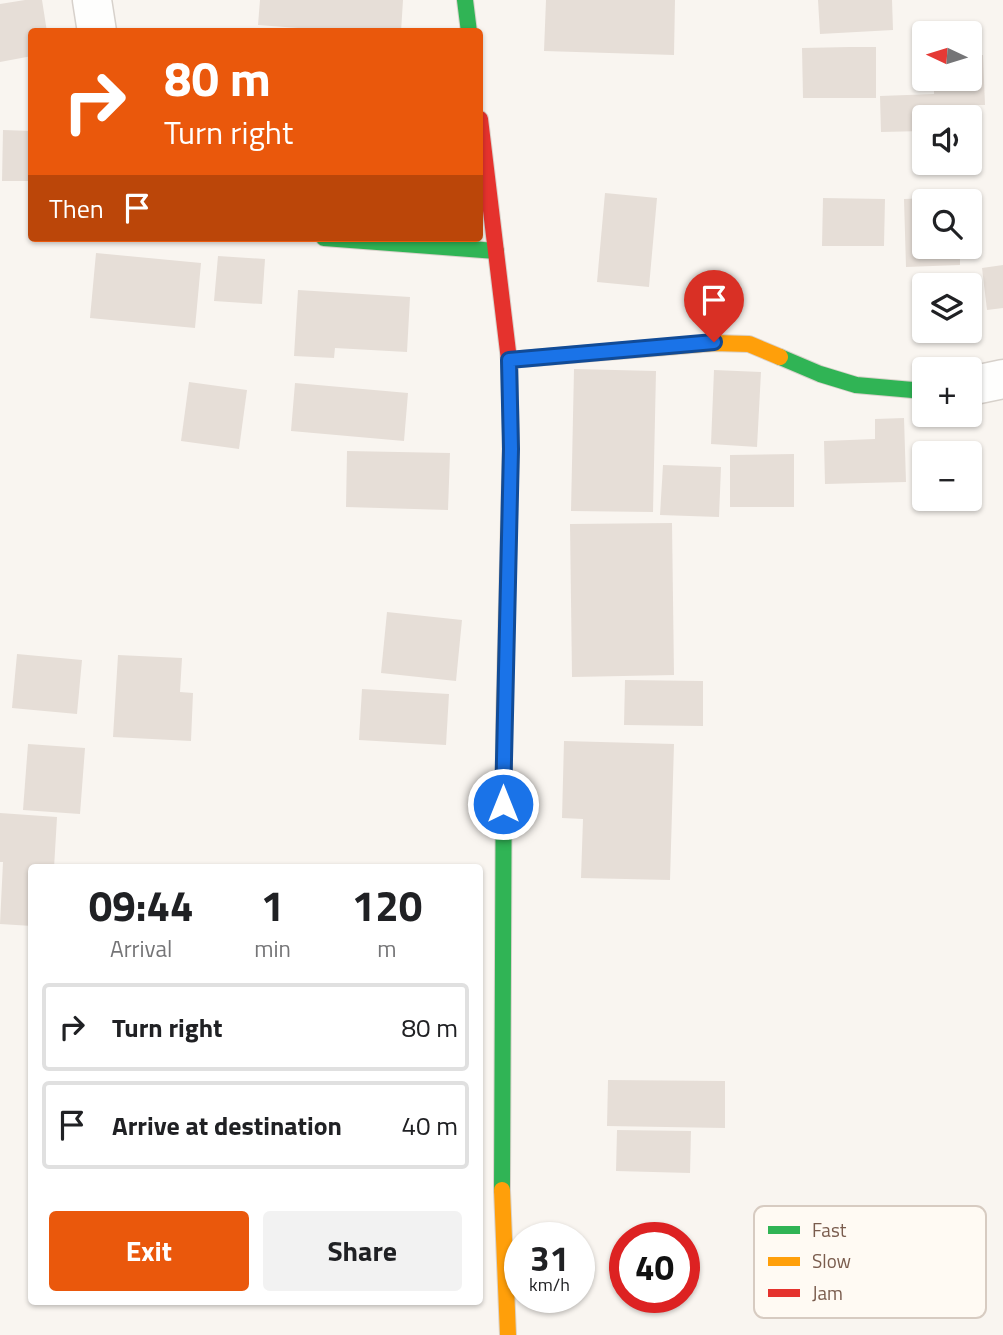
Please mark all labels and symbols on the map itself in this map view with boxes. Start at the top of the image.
north arrow [912,21,982,91]
pin [684,270,744,342]
position arrow [466,767,540,841]
legend [754,1206,986,1318]
text: Fast [812,1215,847,1244]
speed limit sign: 40 [609,1222,700,1313]
text: Slow [812,1246,851,1275]
text: Jam [812,1278,843,1307]

